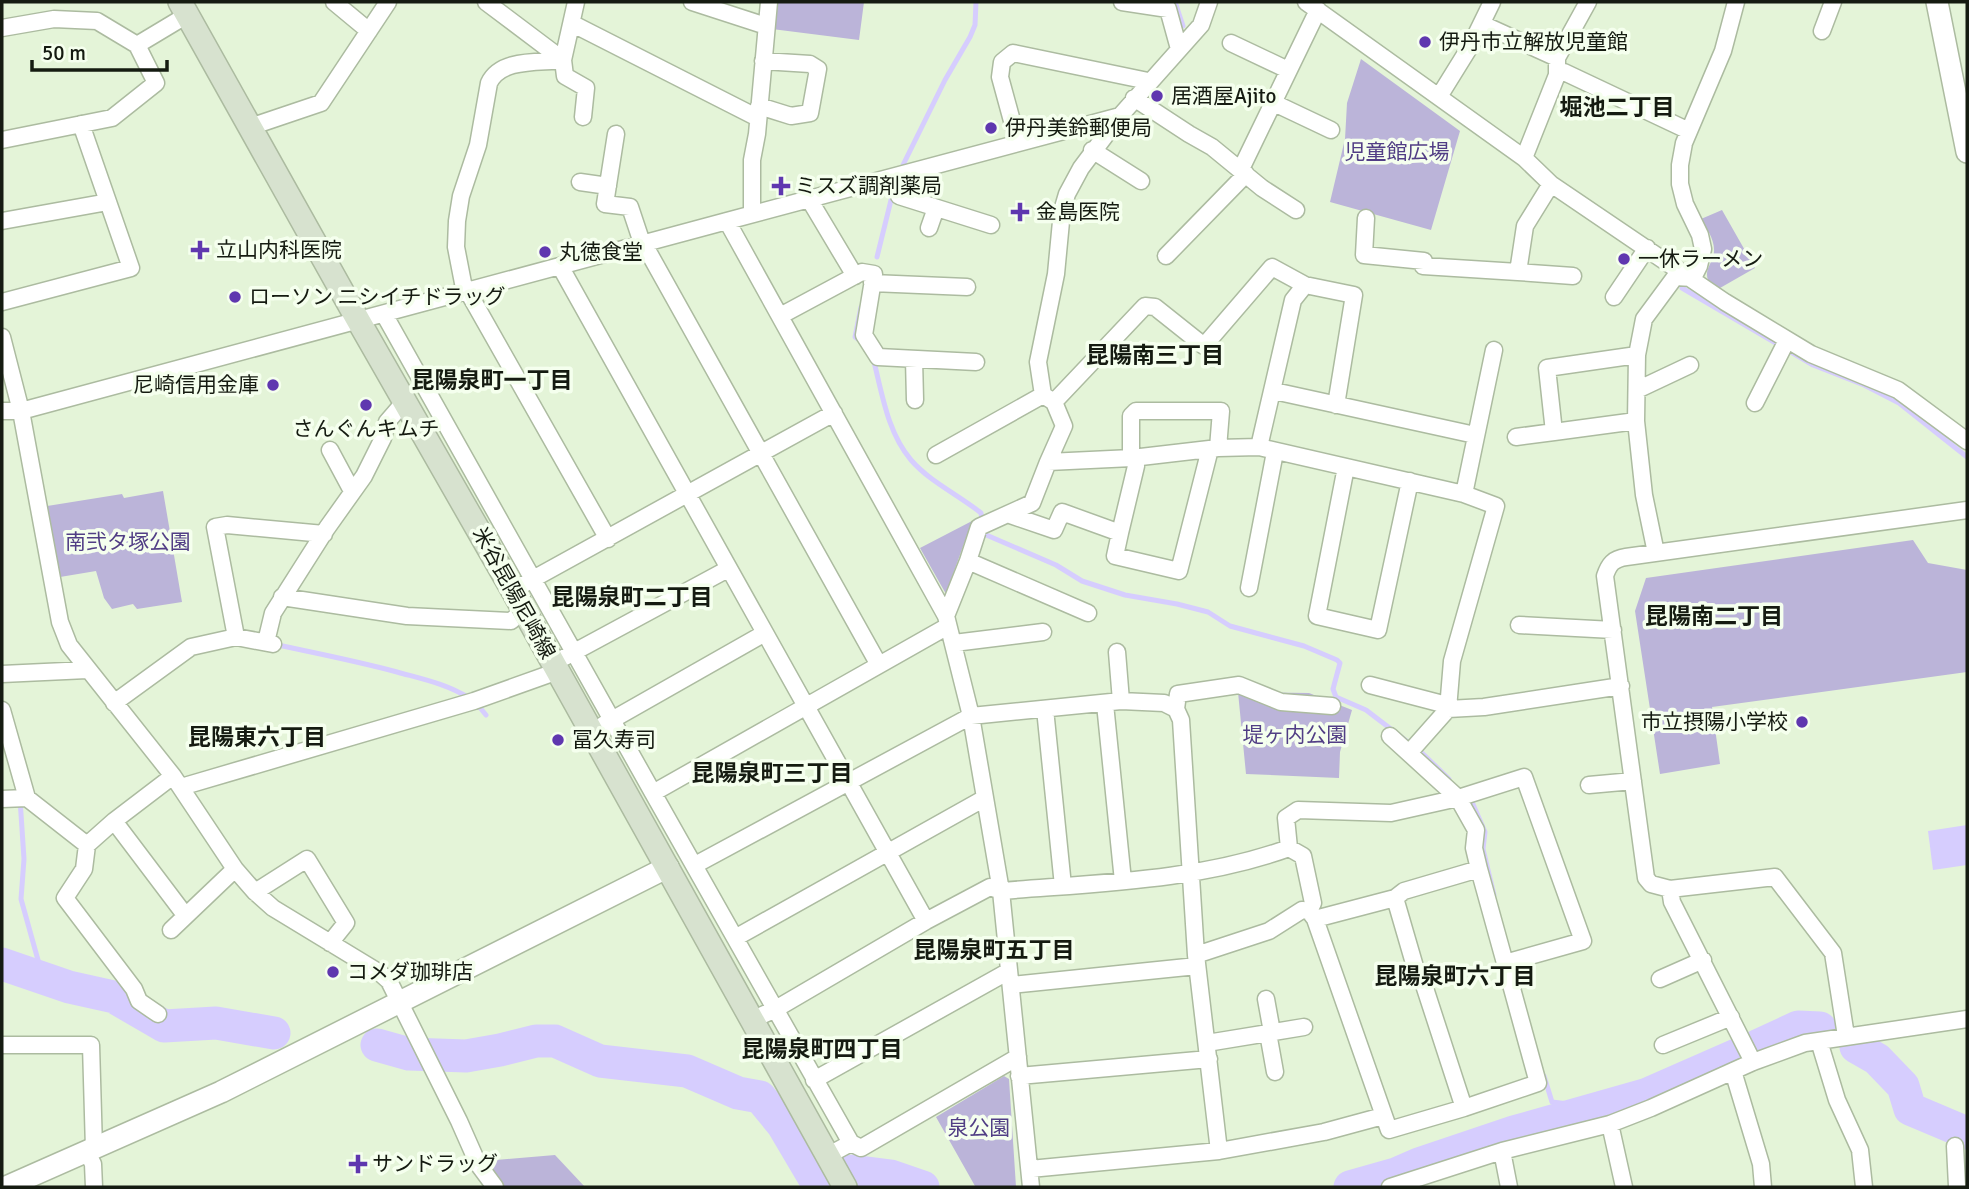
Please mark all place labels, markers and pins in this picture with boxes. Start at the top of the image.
place label: 伊丹市立解放児童館 [1439,29,1628,55]
marker: 伊丹市立解放児童館 [1417,34,1433,50]
place label: 居酒屋Ajito [1171,83,1276,109]
marker: 居酒屋Ajito [1149,88,1165,104]
place label: 伊丹美鈴郵便局 [1005,115,1152,141]
marker: 伊丹美鈴郵便局 [983,120,999,136]
place label: ミスズ調剤薬局 [795,173,942,199]
marker: ミスズ調剤薬局 [773,178,789,194]
place label: 金島医院 [1036,199,1120,225]
marker: 金島医院 [1010,202,1030,222]
place label: 立山内科医院 [216,237,342,263]
place label: 丸徳食堂 [559,239,643,265]
marker: 立山内科医院 [190,240,210,260]
marker: 丸徳食堂 [537,244,553,260]
place label: 一休ラーメン [1638,246,1763,272]
marker: 一休ラーメン [1616,251,1632,267]
place label: ローソン ニシイチドラッグ [249,284,506,310]
marker: ローソン ニシイチドラッグ [227,289,243,305]
place label: 尼崎信用金庫 [133,372,259,398]
marker: 尼崎信用金庫 [265,377,281,393]
marker: さんぐんキムチ [358,397,374,413]
place label: さんぐんキムチ [293,416,440,442]
place label: 市立摂陽小学校 [1641,709,1788,735]
marker: 市立摂陽小学校 [1794,714,1810,730]
place label: 冨久寿司 [572,727,656,753]
marker: 冨久寿司 [550,732,566,748]
place label: コメダ珈琲店 [347,959,473,985]
marker: コメダ珈琲店 [325,964,341,980]
place label: サンドラッグ [372,1151,498,1177]
marker: サンドラッグ [350,1156,366,1172]

